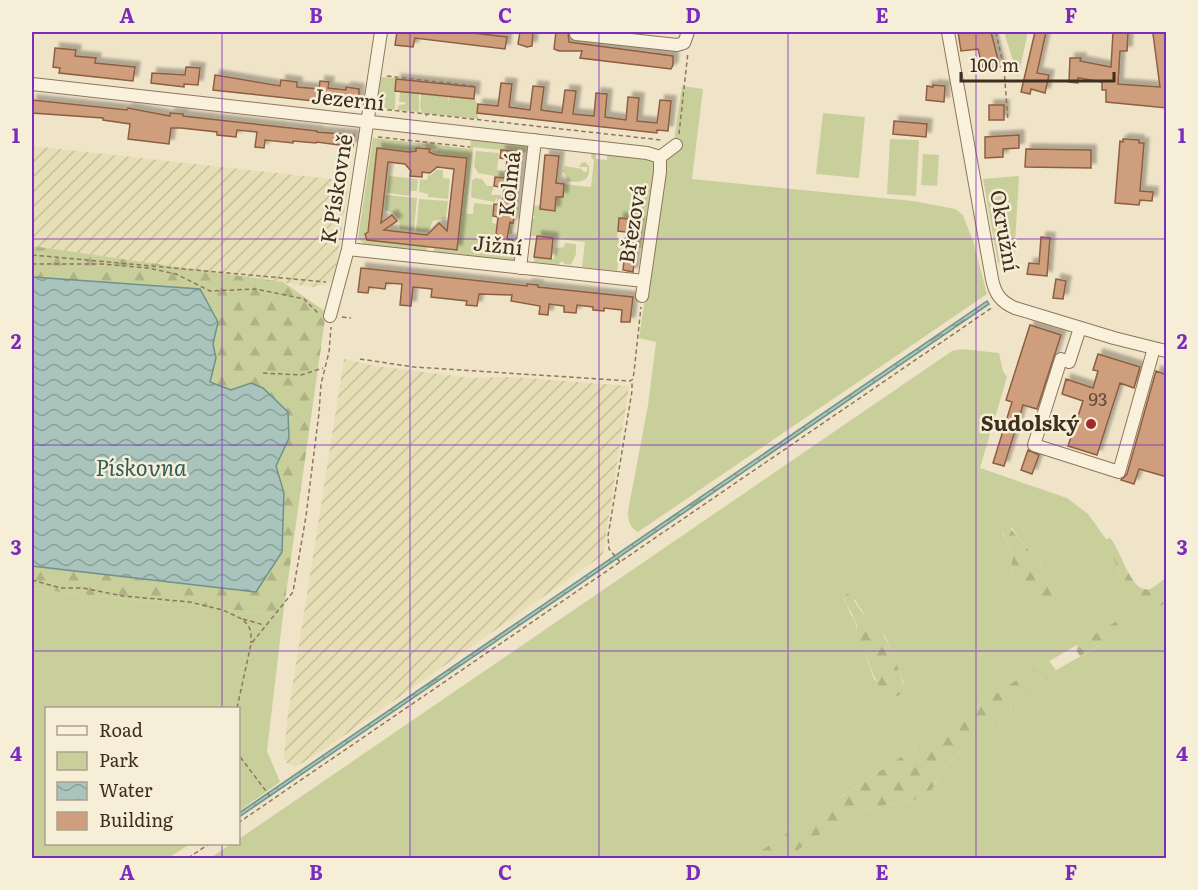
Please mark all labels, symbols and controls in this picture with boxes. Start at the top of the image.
text: A [119,0,135,29]
text: B [309,0,323,29]
text: C [498,0,512,29]
text: D [685,0,701,29]
text: E [875,0,889,29]
text: F [1065,0,1078,29]
scale bar [961,45,1114,83]
text: 100 m [970,51,1019,78]
street label: Jezerní [310,78,386,117]
text: 1 [12,119,20,149]
text: 1 [1178,119,1186,149]
street label: K Pískovně [311,131,359,246]
street label: Kolmá [489,149,526,218]
street label: Březová [609,181,652,266]
street label: Okružní [984,187,1029,274]
street label: Jižní [472,226,525,262]
text: 2 [11,325,22,355]
text: 2 [1177,325,1188,355]
house number: 93 [1088,385,1108,412]
place label: Sudolský [981,406,1079,437]
marker: Sudolský [1084,417,1098,431]
water label: Pískovna [95,450,187,483]
text: 3 [10,531,22,561]
text: 3 [1176,531,1188,561]
legend [45,707,240,845]
text: Road [99,716,143,743]
text: 4 [10,737,22,767]
text: 4 [1176,737,1188,767]
text: Park [99,746,140,773]
text: Water [99,776,153,803]
text: Building [99,806,174,833]
text: A [119,856,135,886]
text: B [309,856,323,886]
text: C [498,856,512,886]
text: D [685,856,701,886]
text: E [875,856,889,886]
text: F [1065,856,1078,886]

